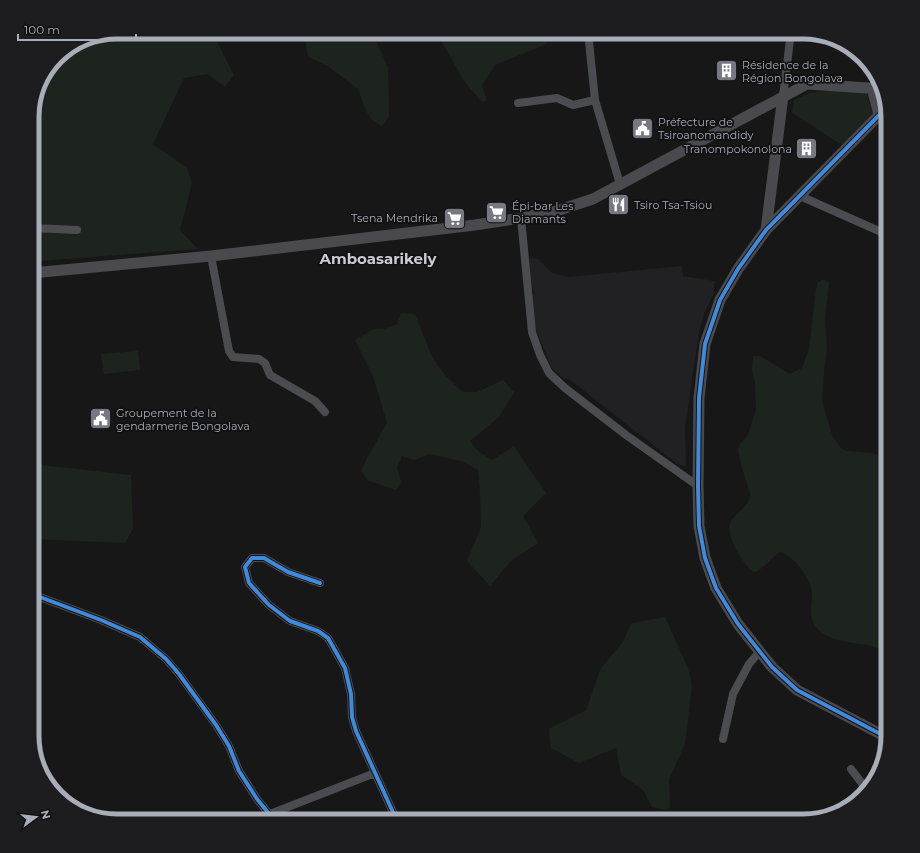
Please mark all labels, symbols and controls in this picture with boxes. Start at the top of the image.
scale bar [18,16,136,42]
text: 100 m [24,22,60,37]
building icon: Résidence de la Région Bongolava [714,58,740,84]
place label: Résidence de la Région Bongolava [742,58,843,85]
public building icon: Préfecture de Tsiroanomandidy [629,115,655,141]
place label: Préfecture de Tsiroanomandidy [658,115,754,142]
building icon: Tranompokonolona [794,136,820,162]
place label: Tranompokonolona [684,142,792,156]
restaurant icon: Tsiro Tsa-Tsiou [605,192,631,218]
place label: Tsiro Tsa-Tsiou [634,198,712,212]
supermarket icon: Épi-bar Les Diamants [483,199,509,225]
place label: Épi-bar Les Diamants [512,199,574,226]
supermarket icon: Tsena Mendrika [441,205,467,231]
place label: Tsena Mendrika [351,211,438,225]
district label: Amboasarikely [318,249,438,268]
public building icon: Groupement de la gendarmerie Bongolava [88,406,114,432]
place label: Groupement de la gendarmerie Bongolava [116,406,250,433]
north arrow [16,797,56,837]
text: N [38,808,54,821]

